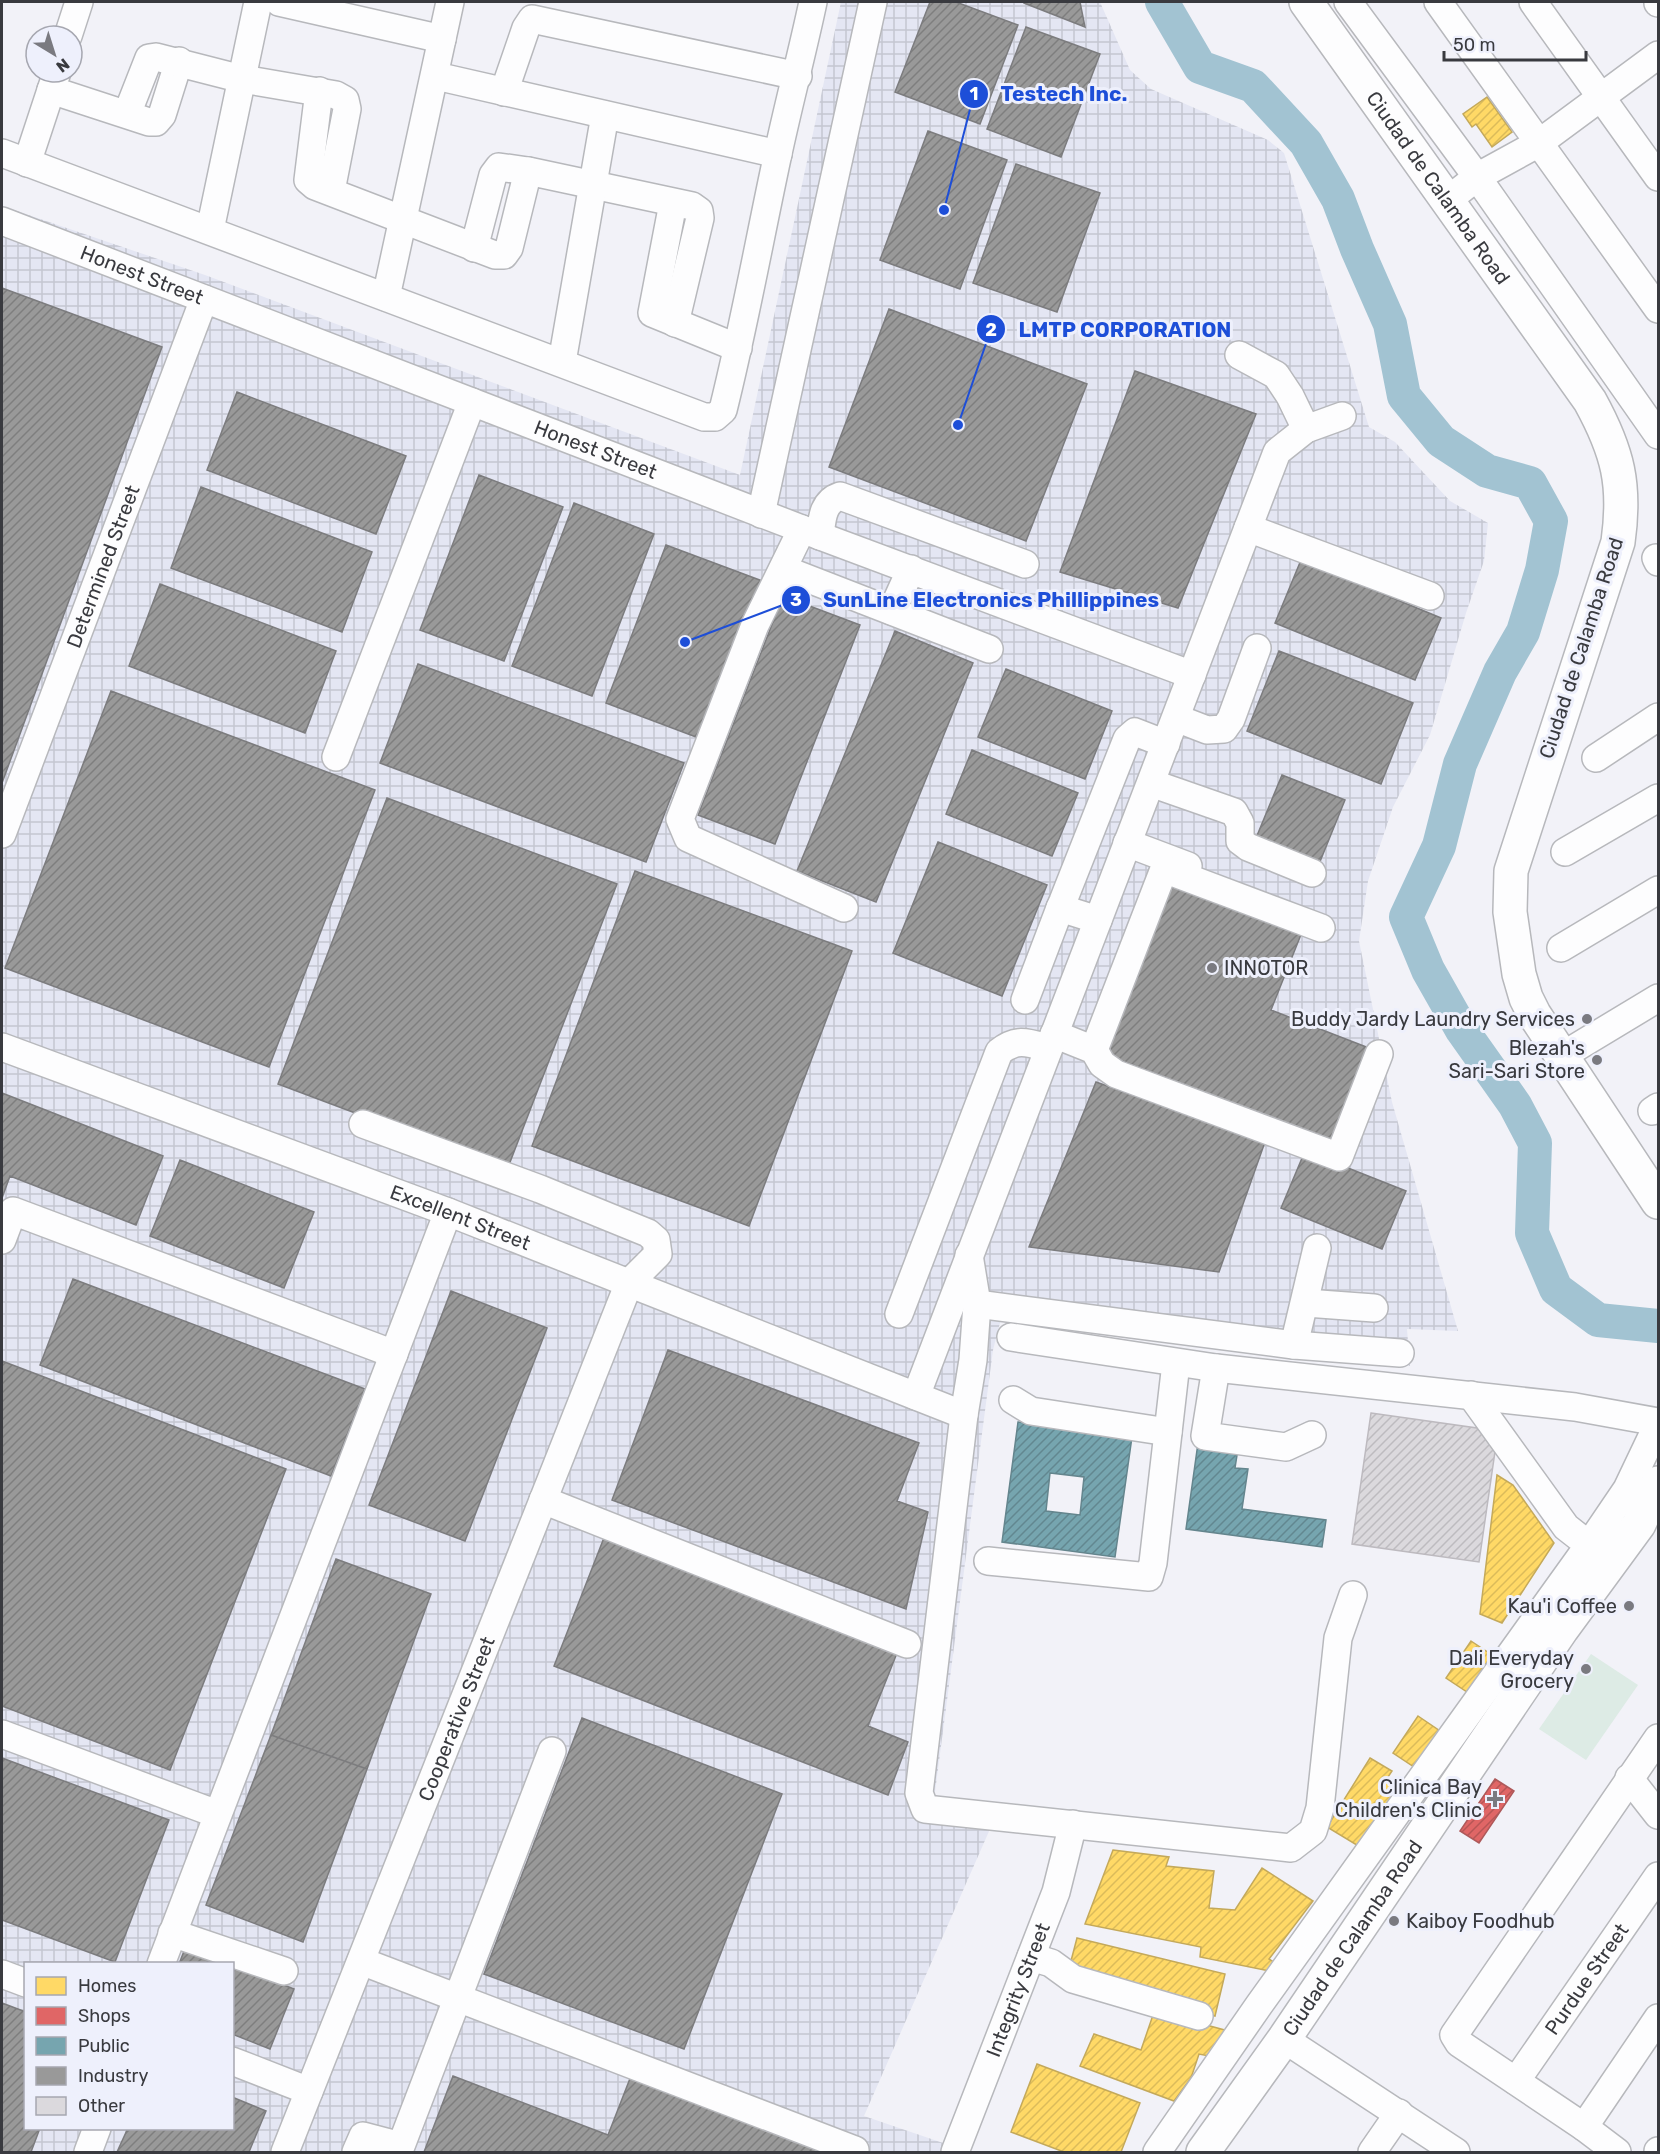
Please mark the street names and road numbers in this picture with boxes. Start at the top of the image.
street label: Ciudad de Calamba Road [1361,87,1515,289]
street label: Honest Street [77,240,207,310]
street label: Honest Street [531,415,661,484]
street label: Determined Street [61,481,145,651]
street label: Ciudad de Calamba Road [1534,534,1628,762]
street label: Excellent Street [387,1180,534,1255]
street label: Cooperative Street [413,1633,500,1805]
street label: Ciudad de Calamba Road [1278,1836,1427,2041]
street label: Integrity Street [981,1919,1055,2060]
street label: Purdue Street [1540,1919,1634,2039]

